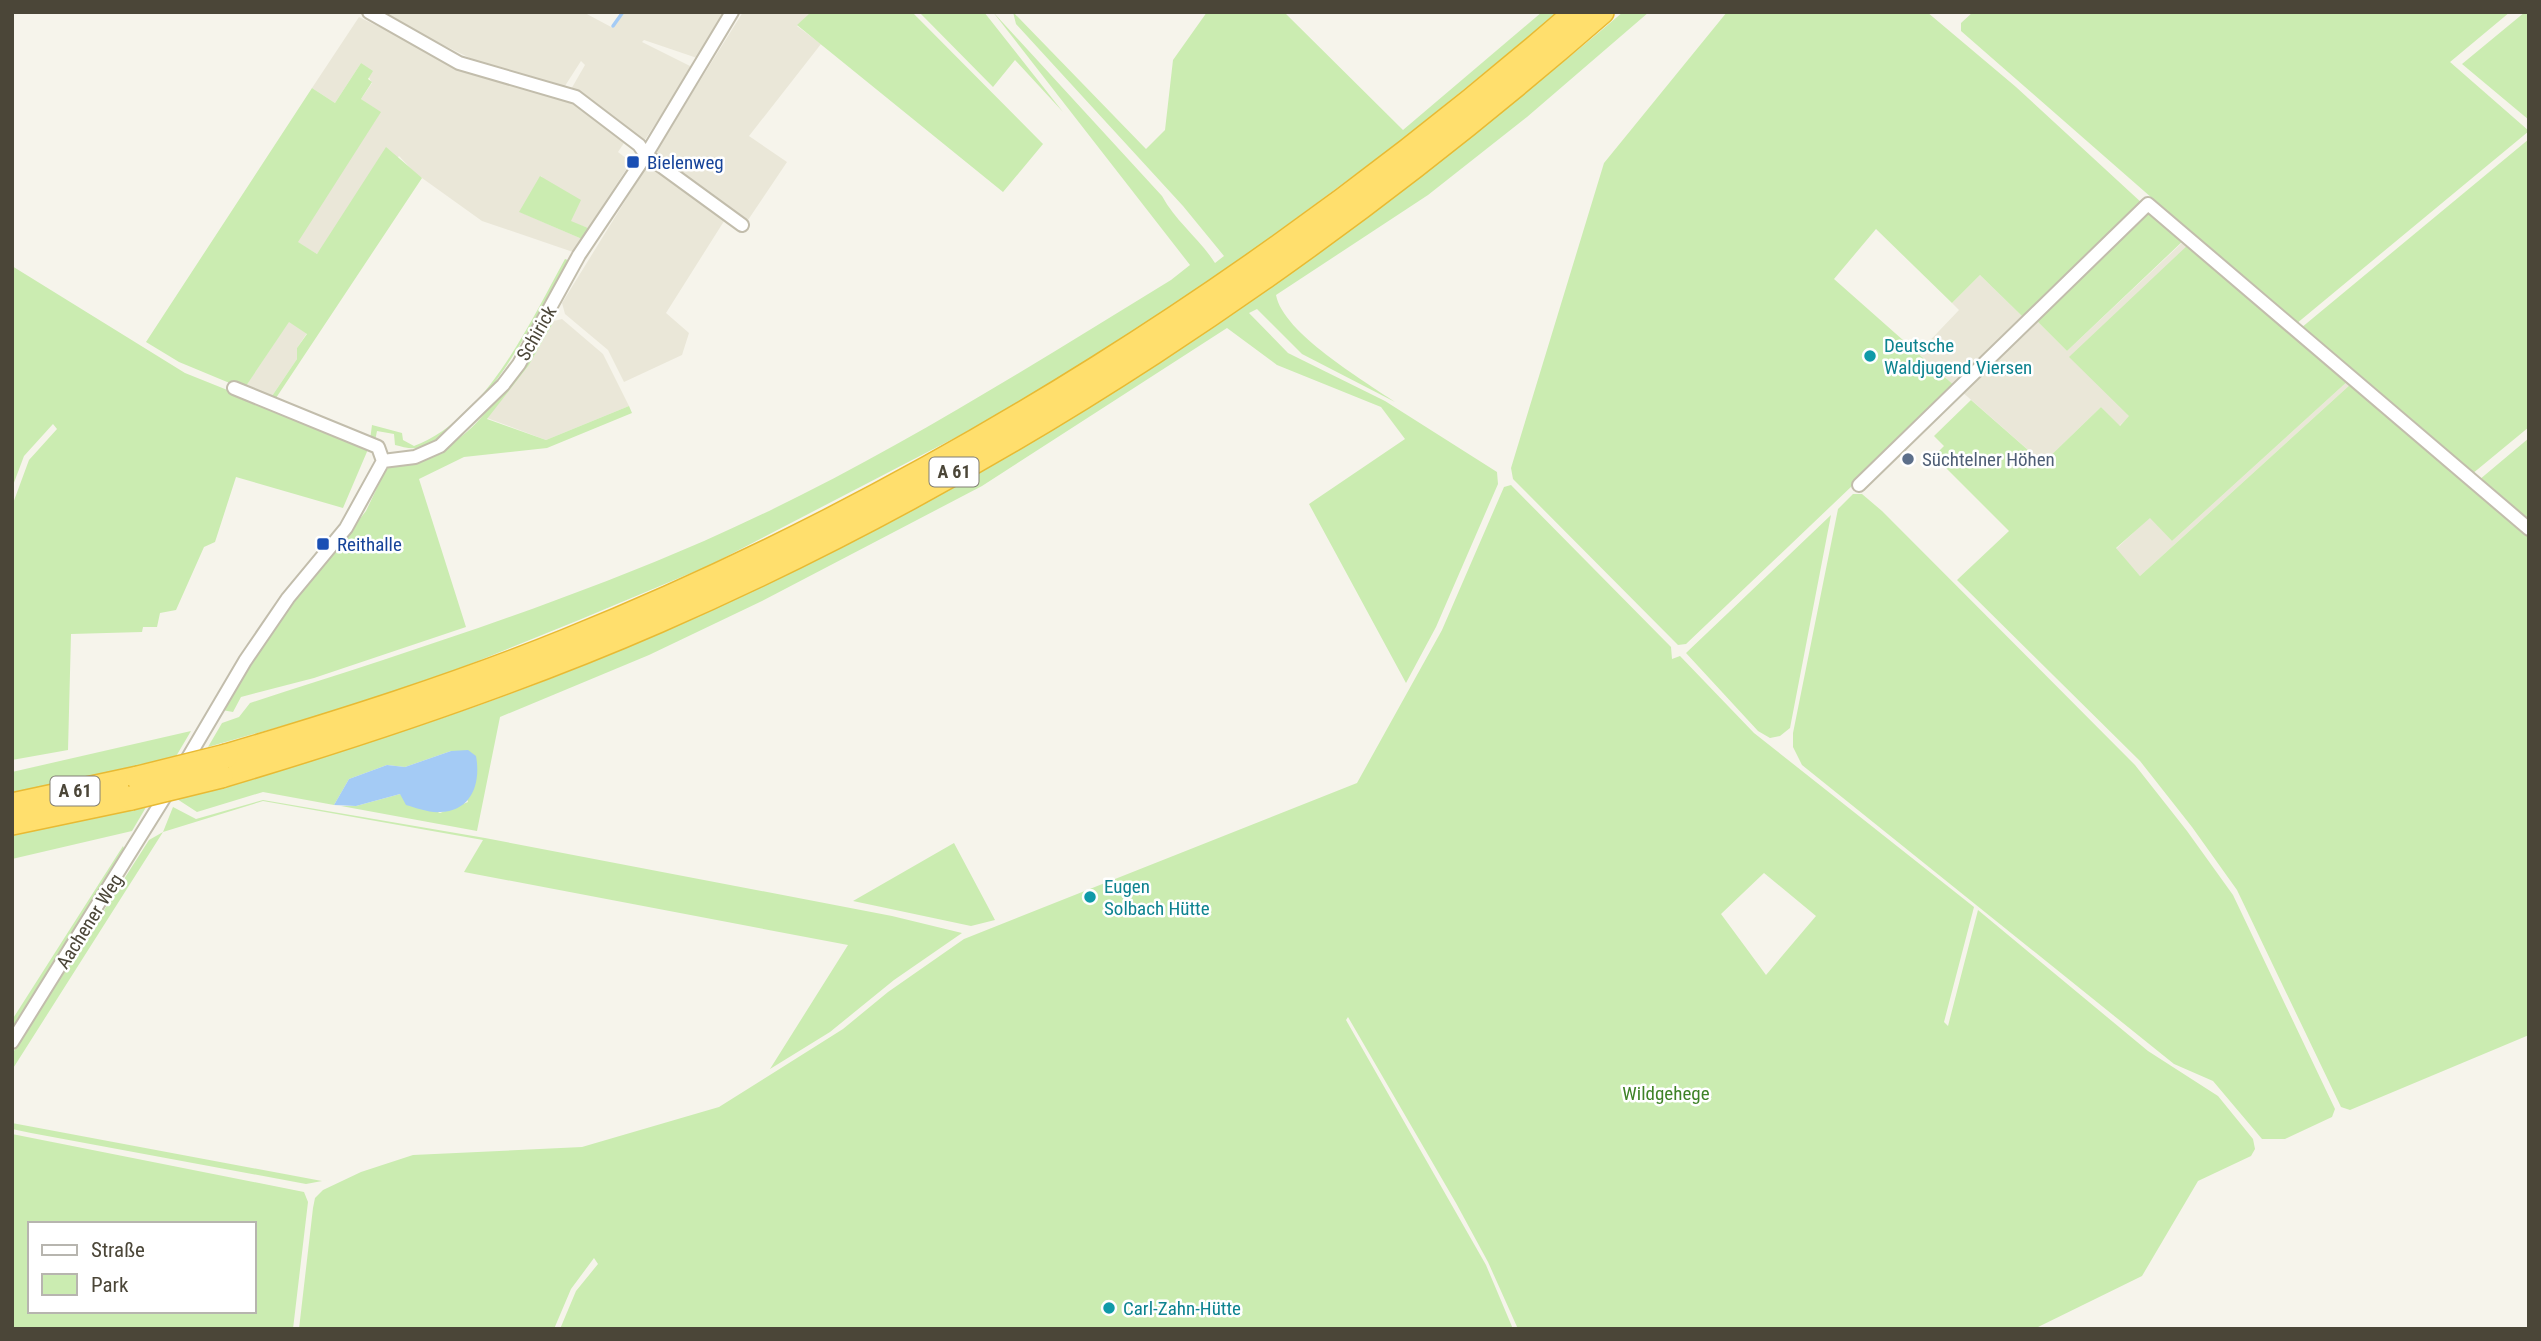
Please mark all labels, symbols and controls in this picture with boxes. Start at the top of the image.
place label: Bielenweg [647,151,724,174]
marker: Bielenweg [625,154,641,170]
street label: Schirick [512,301,562,365]
place label: Deutsche Waldjugend Viersen [1884,334,2032,379]
marker: Deutsche Waldjugend Viersen [1862,348,1878,364]
place label: Süchtelner Höhen [1922,448,2055,471]
marker: Süchtelner Höhen [1900,451,1916,467]
road number: A 61 [930,458,978,486]
place label: Reithalle [337,533,402,556]
marker: Reithalle [315,536,331,552]
road number: A 61 [50,776,100,806]
street label: Aachener Weg [51,870,128,973]
place label: Eugen Solbach Hütte [1104,875,1210,920]
marker: Eugen Solbach Hütte [1082,889,1098,905]
park label: Wildgehege [1622,1082,1710,1105]
legend [28,1222,256,1313]
text: Straße [91,1238,145,1262]
text: Park [91,1273,129,1297]
place label: Carl-Zahn-Hütte [1123,1297,1241,1320]
marker: Carl-Zahn-Hütte [1101,1300,1117,1316]

